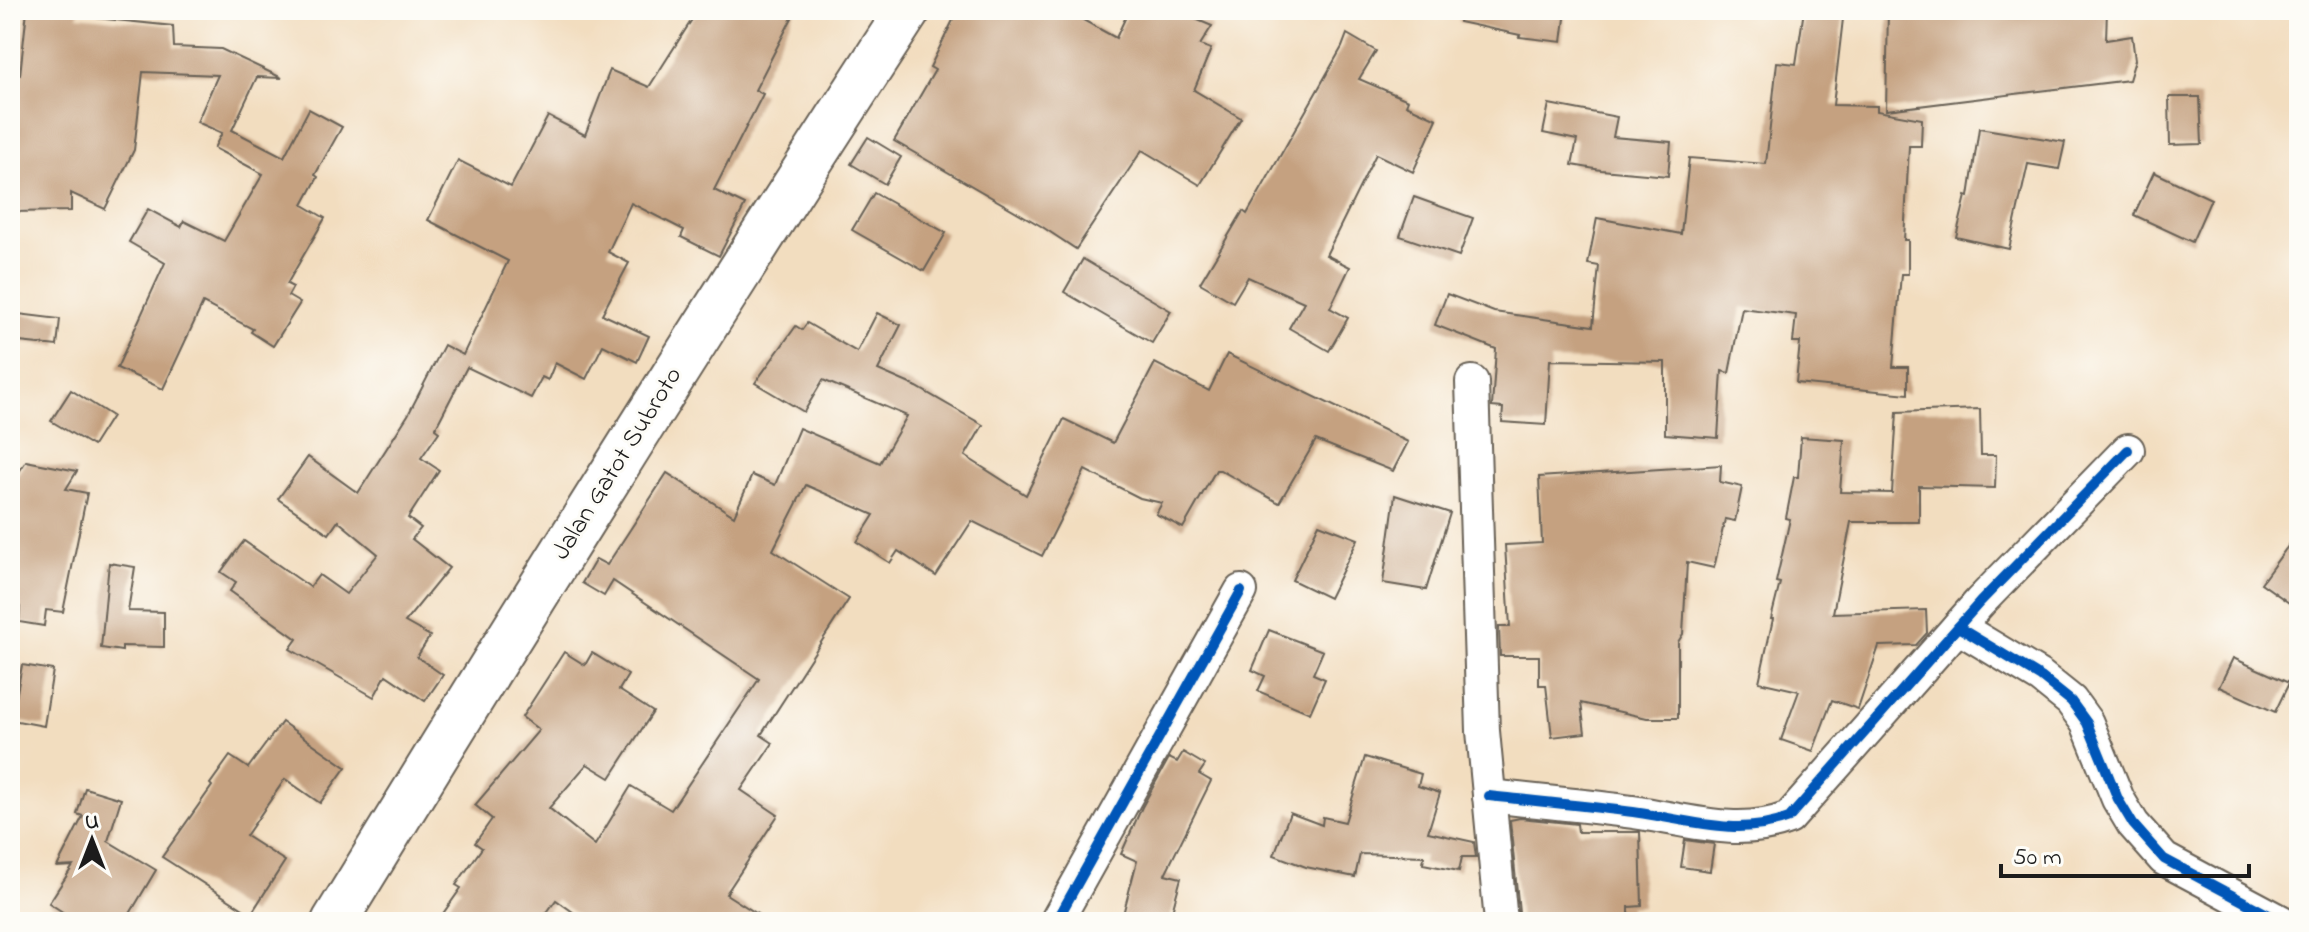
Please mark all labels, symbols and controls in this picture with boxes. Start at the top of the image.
street label: Jalan Gatot Subroto [543,360,693,568]
north arrow [52,800,132,880]
text: U [85,807,99,839]
scale bar [2001,828,2249,878]
text: 50 m [2013,841,2062,876]

